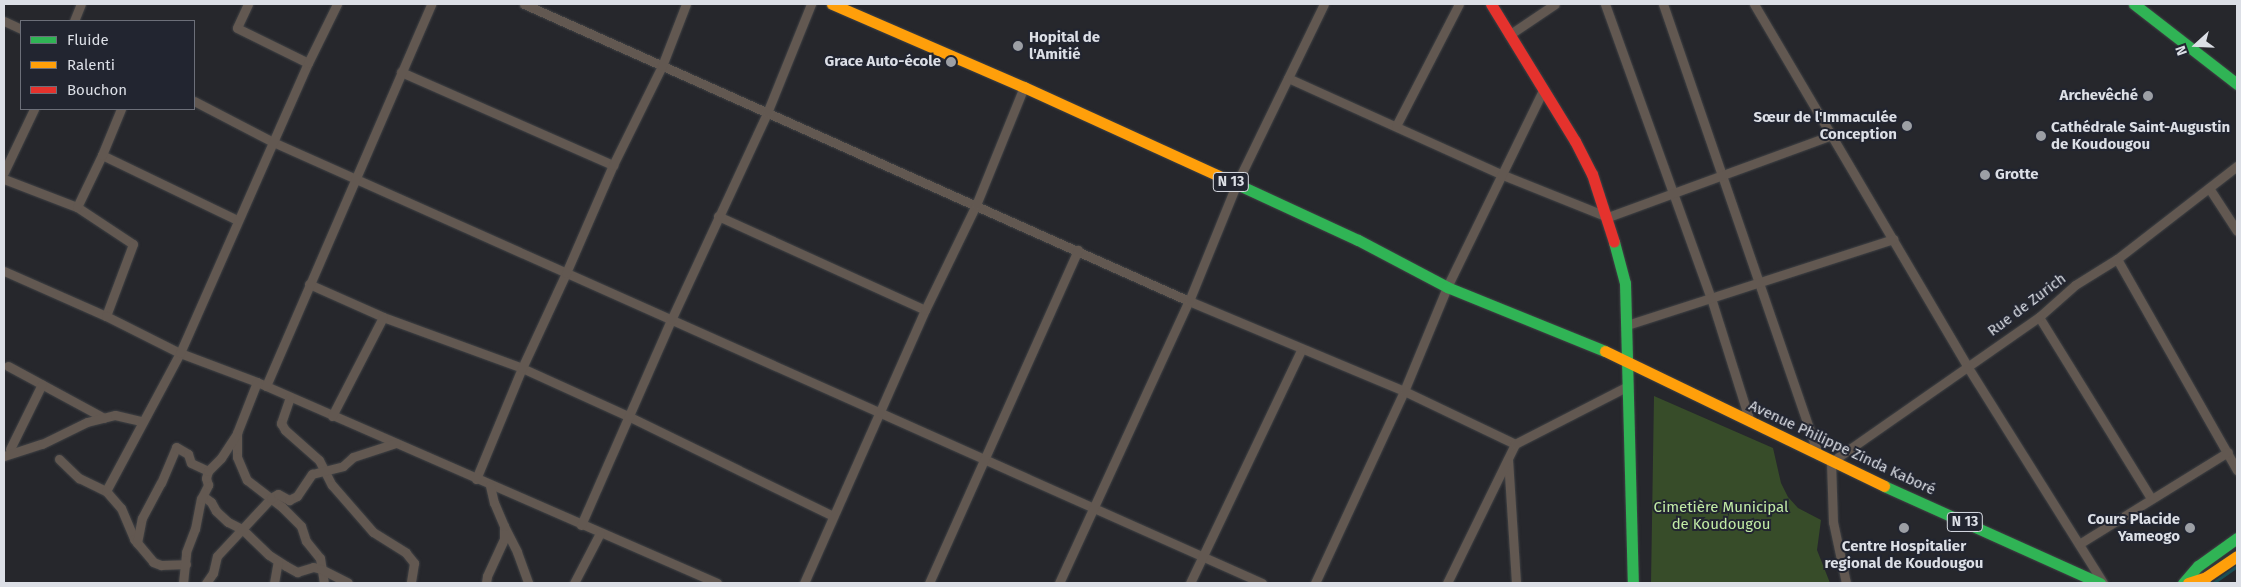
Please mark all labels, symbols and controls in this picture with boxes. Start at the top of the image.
legend [20,20,195,110]
north arrow [2171,20,2221,70]
place label: Hopital de l'Amitié [1029,28,1100,63]
text: Fluide [67,31,109,49]
marker: Hopital de l'Amitié [1011,39,1025,53]
text: N [2172,43,2191,58]
place label: Grace Auto-école [824,53,941,71]
text: Ralenti [67,56,115,74]
marker: Grace Auto-école [945,56,957,68]
text: Bouchon [67,81,127,99]
place label: Archevêché [2060,87,2138,105]
marker: Archevêché [2142,90,2154,102]
place label: Sœur de l'Immaculée Conception [1754,108,1897,143]
place label: Cathédrale Saint-Augustin de Koudougou [2051,118,2230,153]
marker: Sœur de l'Immaculée Conception [1901,120,1913,132]
marker: Cathédrale Saint-Augustin de Koudougou [2035,130,2047,142]
place label: Grotte [1995,166,2039,184]
marker: Grotte [1979,169,1991,181]
road number: N 13 [1212,170,1250,193]
street label: Rue de Zurich [1984,270,2070,340]
street label: Avenue Philippe Zinda Kaboré [1746,397,1938,499]
park label: Cimetière Municipal de Koudougou [1654,498,1788,533]
place label: Cours Placide Yameogo [2088,510,2180,545]
road number: N 13 [1946,511,1984,534]
marker: Centre Hospitalier regional de Koudougou [1897,521,1911,535]
marker: Cours Placide Yameogo [2184,522,2196,534]
place label: Centre Hospitalier regional de Koudougou [1825,537,1983,572]

